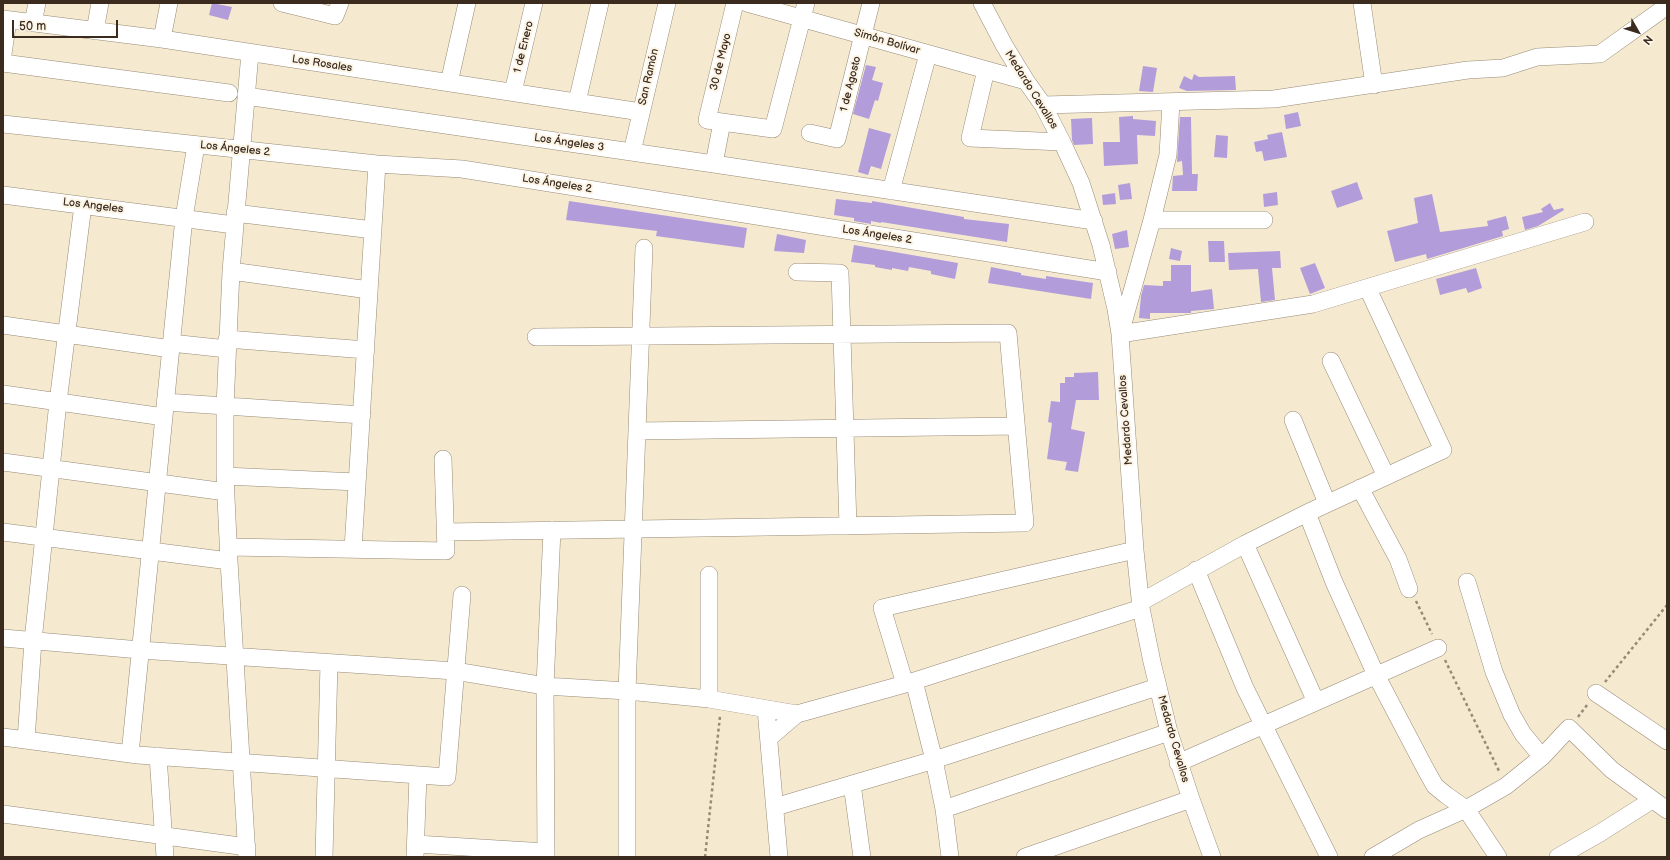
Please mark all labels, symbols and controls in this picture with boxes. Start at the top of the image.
scale bar [14,12,120,38]
north arrow [1618,12,1658,52]
text: 50 m [19,19,46,34]
street label: 1 de Enero [511,20,537,74]
street label: Simón Bolívar [853,26,921,58]
street label: 30 de Mayo [708,32,734,92]
text: N [1640,33,1655,47]
street label: San Ramón [636,47,662,107]
street label: Medardo Cevallos [1002,48,1060,132]
street label: Los Rosales [291,53,353,75]
street label: 1 de Agosto [838,55,864,113]
street label: Los Ángeles 3 [533,132,605,154]
street label: Los Ángeles 2 [199,139,271,159]
street label: Los Ángeles 2 [521,172,593,196]
street label: Los Angeles [62,196,124,216]
street label: Los Ángeles 2 [841,223,913,247]
street label: Medardo Cevallos [1116,375,1136,465]
street label: Medardo Cevallos [1154,694,1192,784]

